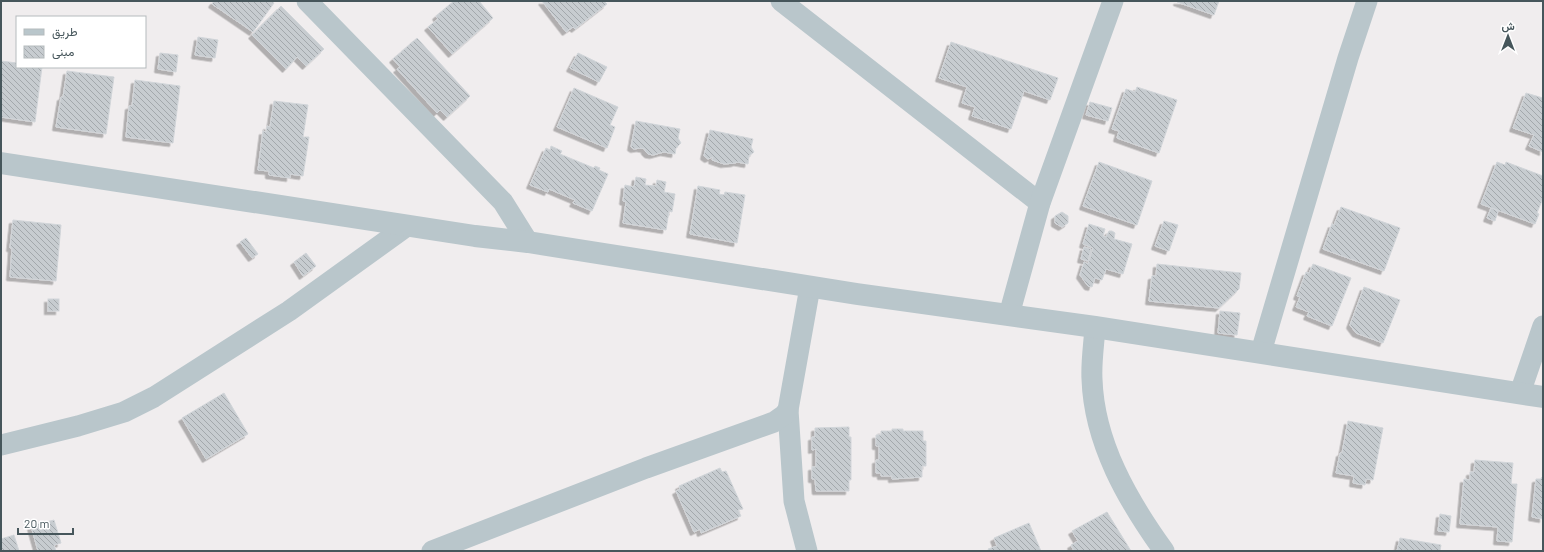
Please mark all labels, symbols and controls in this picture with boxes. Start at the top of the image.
legend [16,16,146,68]
north arrow [1488,16,1528,56]
text: ش [1501,19,1515,33]
text: طريق [52,24,78,40]
text: مبنى [52,44,74,60]
scale bar [18,510,73,536]
text: 20 m [24,516,50,530]

